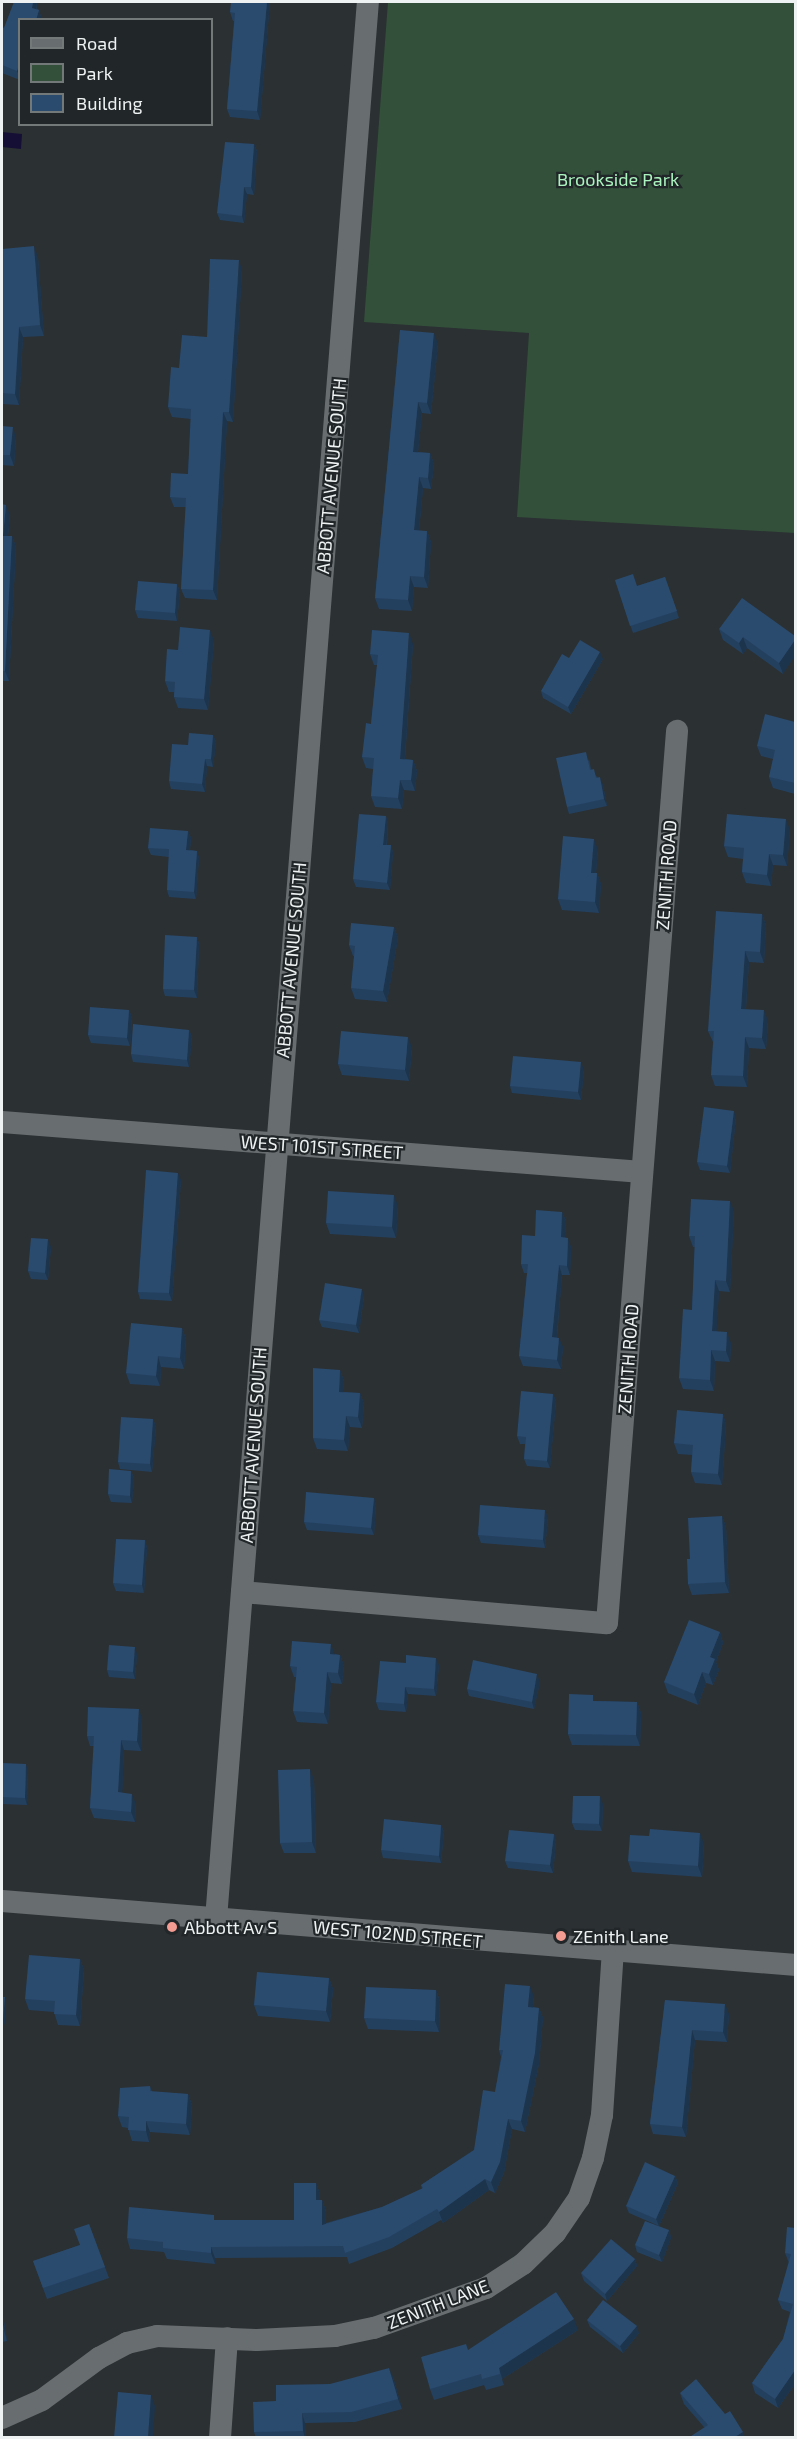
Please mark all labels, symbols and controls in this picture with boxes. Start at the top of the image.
legend [18,18,213,126]
text: Road [76,32,117,54]
text: Park [76,62,113,84]
text: Building [76,92,143,114]
park label: Brookside Park [557,168,679,190]
street label: ABBOTT AVENUE SOUTH [312,377,350,575]
street label: ZENITH ROAD [651,819,681,931]
street label: ABBOTT AVENUE SOUTH [272,861,310,1059]
street label: WEST 101ST STREET [240,1131,404,1163]
street label: ZENITH ROAD [613,1303,643,1415]
street label: ABBOTT AVENUE SOUTH [235,1346,271,1544]
place label: Abbott Av S [184,1916,278,1938]
street label: WEST 102ND STREET [312,1916,484,1952]
marker: Abbott Av S [165,1920,179,1934]
place label: ZEnith Lane [573,1925,669,1947]
marker: ZEnith Lane [554,1929,568,1943]
street label: ZENITH LANE [384,2275,492,2333]

